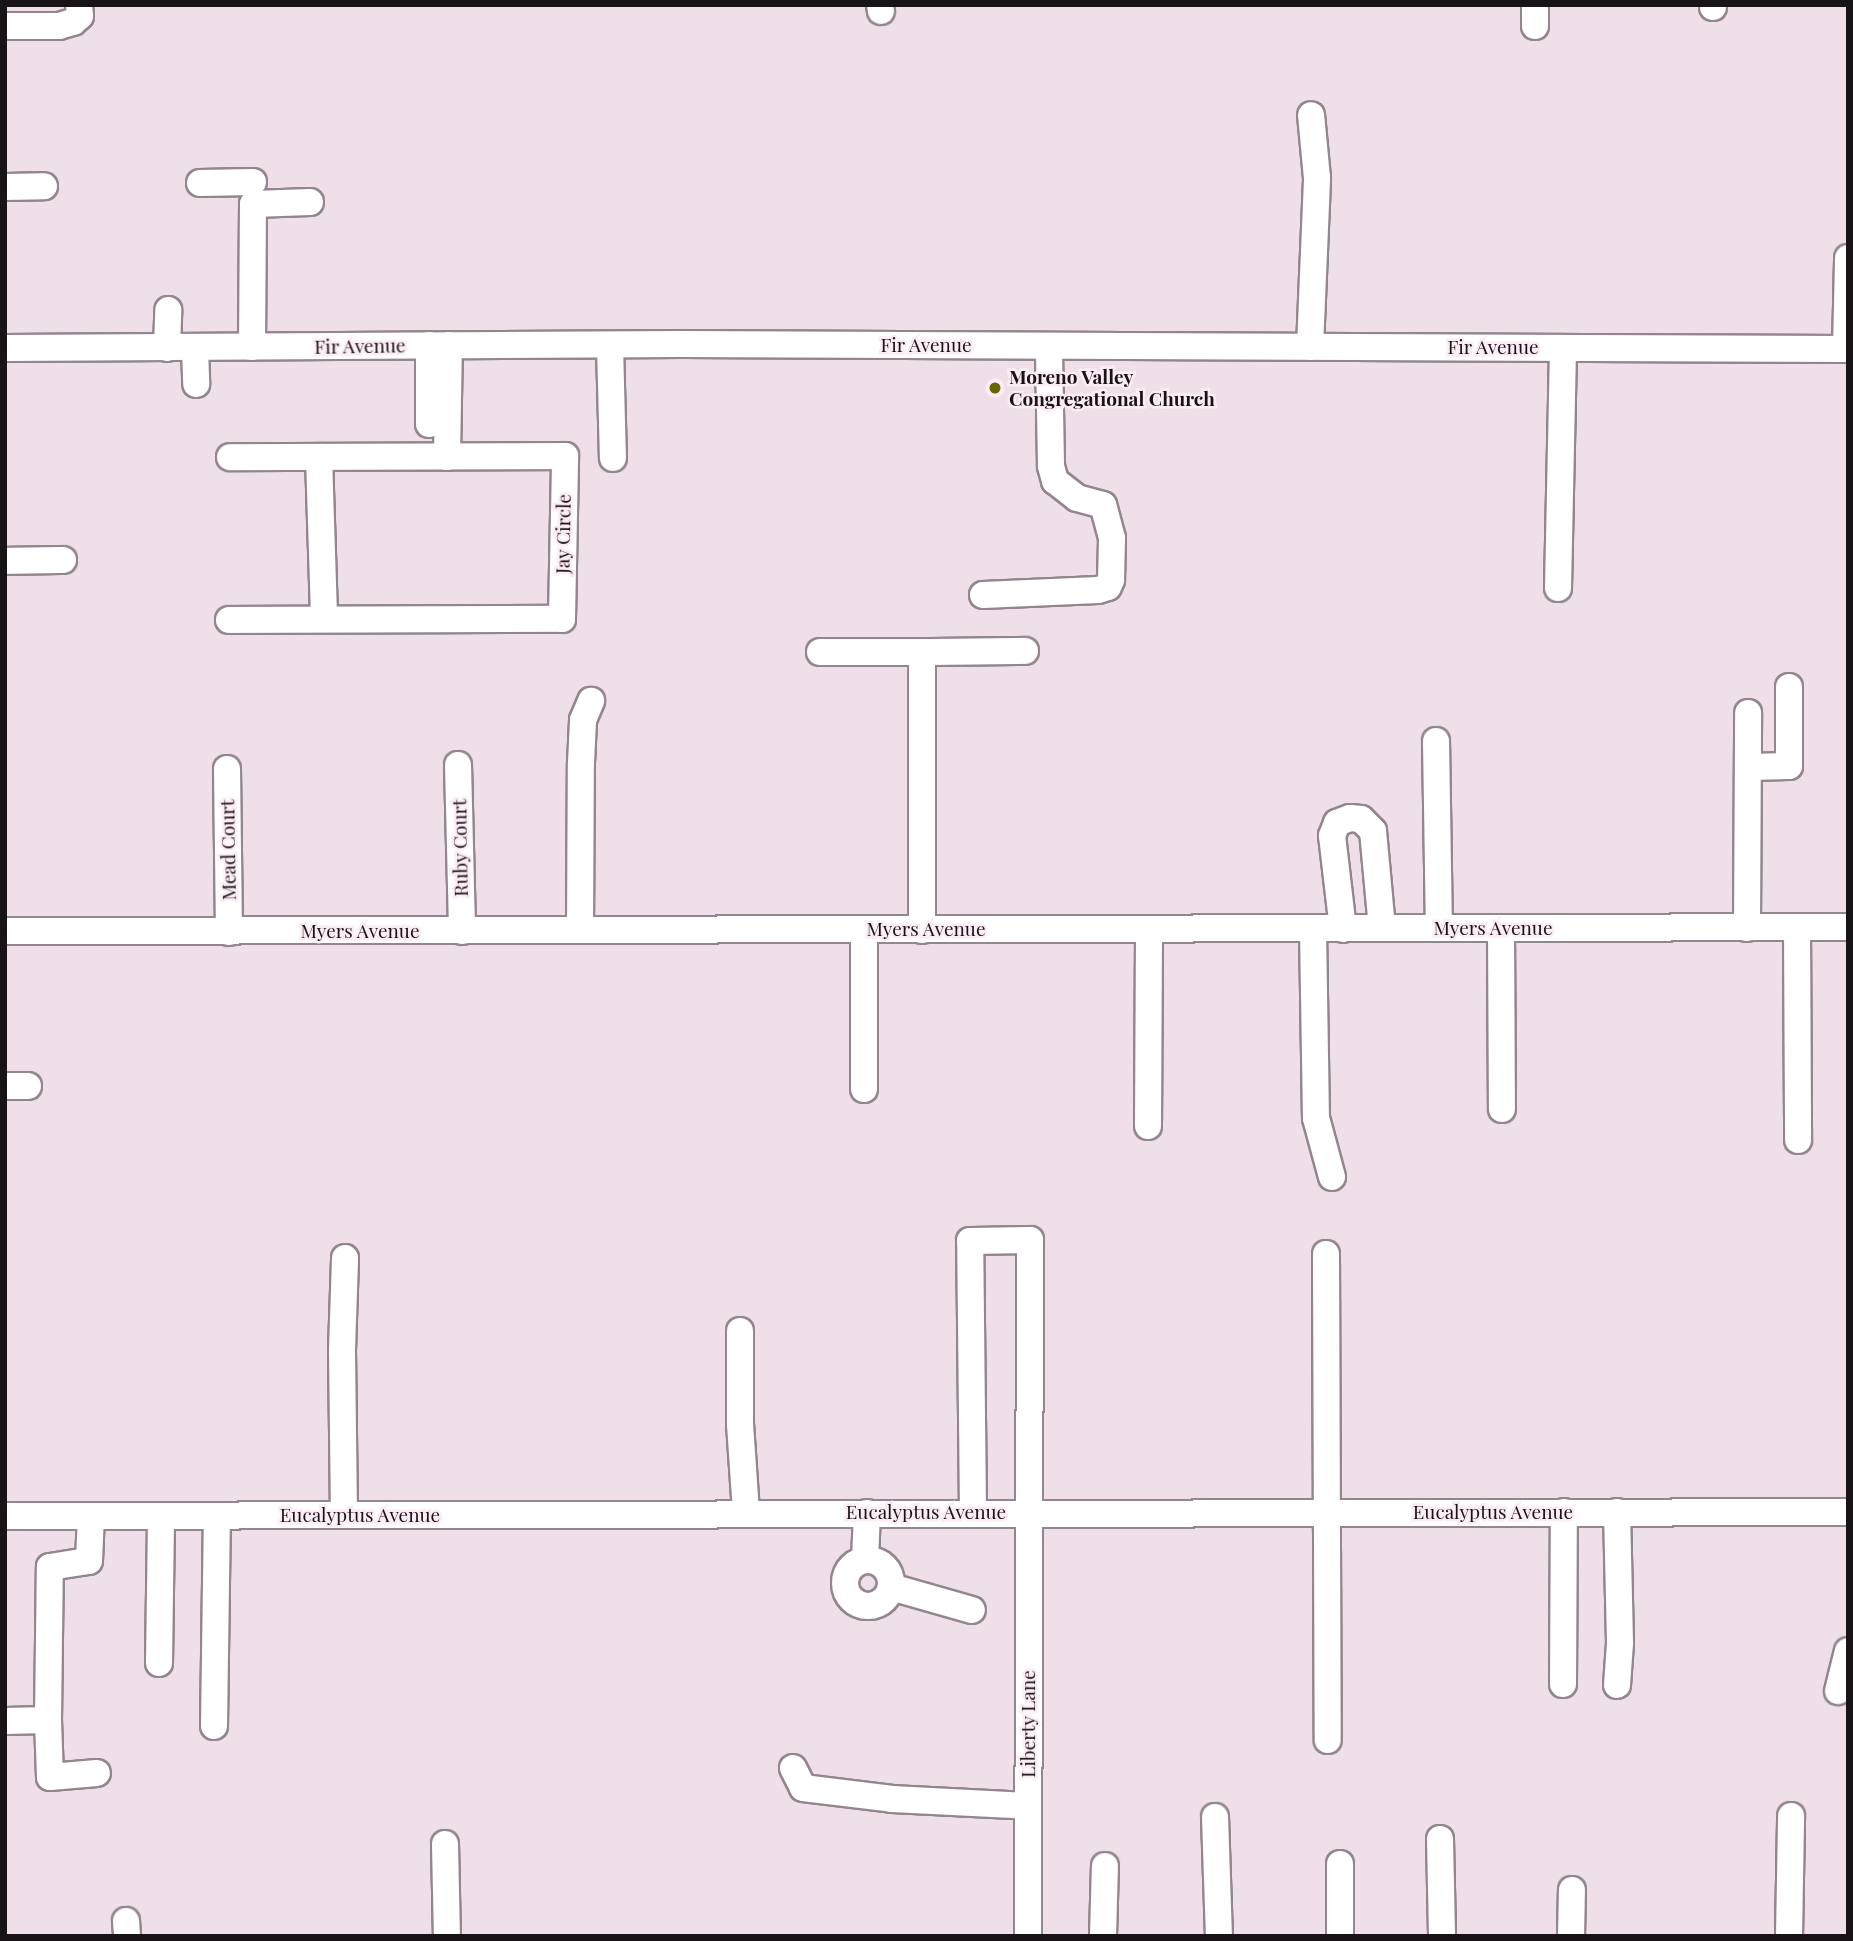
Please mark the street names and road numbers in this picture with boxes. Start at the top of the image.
street label: Fir Avenue [314,334,406,358]
street label: Fir Avenue [880,334,972,356]
street label: Fir Avenue [1447,336,1539,358]
street label: Jay Circle [551,494,575,574]
street label: Mead Court [216,799,240,901]
street label: Ruby Court [448,799,472,897]
street label: Myers Avenue [1433,917,1553,939]
street label: Myers Avenue [866,918,986,940]
street label: Myers Avenue [300,920,420,942]
street label: Eucalyptus Avenue [845,1501,1007,1523]
street label: Eucalyptus Avenue [1412,1501,1574,1523]
street label: Eucalyptus Avenue [279,1504,441,1526]
street label: Liberty Lane [1017,1670,1039,1778]

